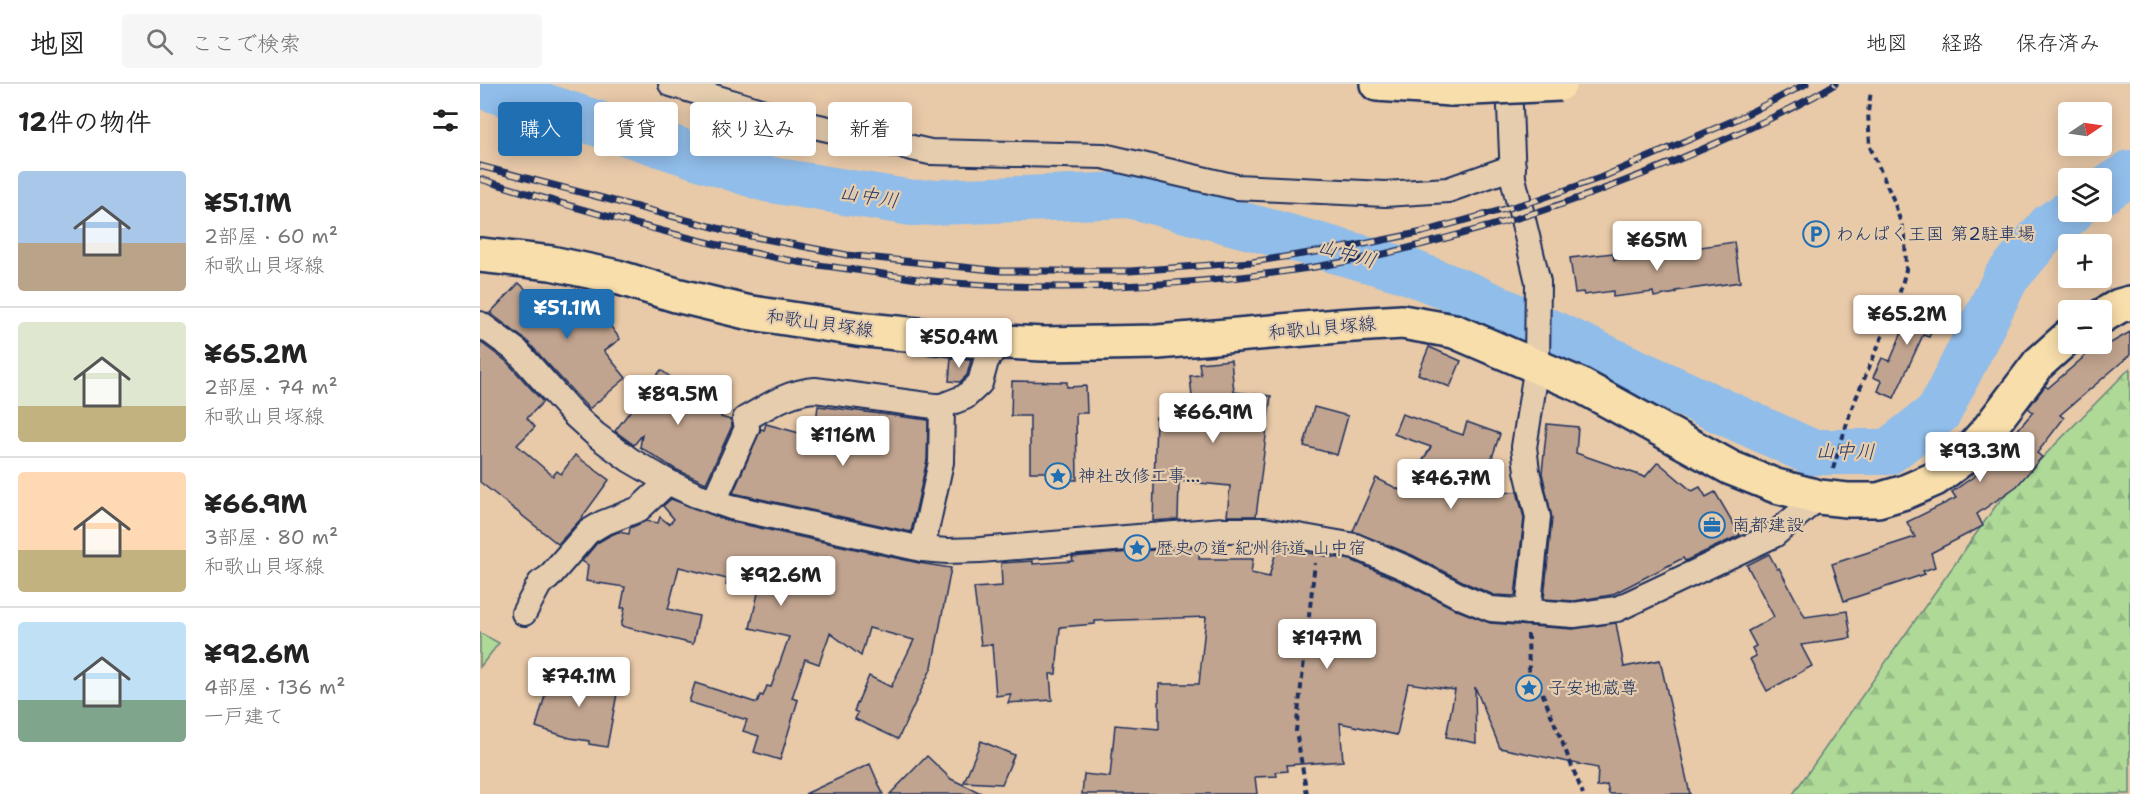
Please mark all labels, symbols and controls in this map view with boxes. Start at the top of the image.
search box [122,14,542,68]
text: 地図 [30,24,86,62]
icon: search [143,25,176,58]
text: ここで検索 [191,29,301,58]
text: 地図 [1866,29,1908,57]
text: 経路 [1941,29,1983,57]
text: 保存済み [2016,29,2100,57]
chip: 購入 [498,102,582,156]
chip: 賃貸 [594,102,678,156]
chip: 絞り込み [690,102,816,156]
chip: 新着 [828,102,912,156]
north arrow [2058,102,2112,156]
map controls [2058,102,2112,354]
text: 12件の物件 [18,104,151,139]
icon: filters [429,104,462,137]
button: layers [2058,168,2112,222]
water label: 山中川 [837,178,901,214]
text: ¥51.1M [204,185,292,220]
icon: home [66,195,138,267]
parking icon: わんぱく王国 第2駐車場 [1801,219,1831,249]
pin: ¥65M [1621,221,1693,272]
place label: わんぱく王国 第2駐車場 [1836,222,2035,246]
text: 2部屋 · 60 m² [204,223,338,249]
text: ¥65M [1627,227,1687,253]
water label: 山中川 [1315,232,1379,274]
button: + [2058,234,2112,288]
text: 和歌山貝塚線 [204,252,324,278]
pin: ¥51.1M [518,289,616,340]
text: ¥51.1M [533,295,601,321]
pin: ¥65.2M [1858,295,1956,346]
button: − [2058,300,2112,354]
text: ¥65.2M [1867,301,1947,327]
street label: 和歌山貝塚線 [765,304,875,342]
street label: 和歌山貝塚線 [1267,311,1377,345]
pin: ¥50.4M [910,318,1008,369]
text: ¥50.4M [920,324,998,350]
text: ¥65.2M [204,336,307,371]
icon: home [66,346,138,418]
text: 2部屋 · 74 m² [204,374,338,400]
pin: ¥89.5M [629,375,727,426]
text: ¥89.5M [638,381,718,407]
pin: ¥66.9M [1164,393,1262,444]
text: ¥66.9M [1173,399,1253,425]
text: 和歌山貝塚線 [204,403,324,429]
pin: ¥116M [801,416,885,467]
text: ¥116M [810,422,876,448]
pin: ¥93.3M [1931,432,2029,483]
water label: 山中川 [1815,437,1875,465]
text: ¥93.3M [1939,438,2021,464]
pin: ¥46.7M [1402,459,1500,510]
place icon: 神社改修工事… [1043,461,1073,491]
place label: 神社改修工事… [1078,464,1200,488]
text: ¥46.7M [1411,465,1491,491]
text: ¥66.9M [204,486,307,521]
icon: home [66,496,138,568]
office icon: 南都建設 [1697,510,1727,540]
place label: 南都建設 [1732,513,1804,537]
text: 3部屋 · 80 m² [204,524,338,550]
place icon: 歴史の道 紀州街道 山中宿 [1122,533,1152,563]
place label: 歴史の道 紀州街道 山中宿 [1156,536,1366,560]
text: 和歌山貝塚線 [204,553,324,579]
pin: ¥92.6M [732,556,830,607]
text: ¥92.6M [740,562,822,588]
pin: ¥147M [1285,619,1369,670]
text: ¥147M [1292,625,1362,651]
text: ¥92.6M [204,636,310,671]
icon: home [66,646,138,718]
pin: ¥74.1M [530,657,628,708]
text: ¥74.1M [542,663,616,689]
place icon: 子安地蔵尊 [1514,673,1544,703]
text: 4部屋 · 136 m² [204,674,345,700]
place label: 子安地蔵尊 [1548,676,1638,700]
text: 一戸建て [204,703,284,729]

